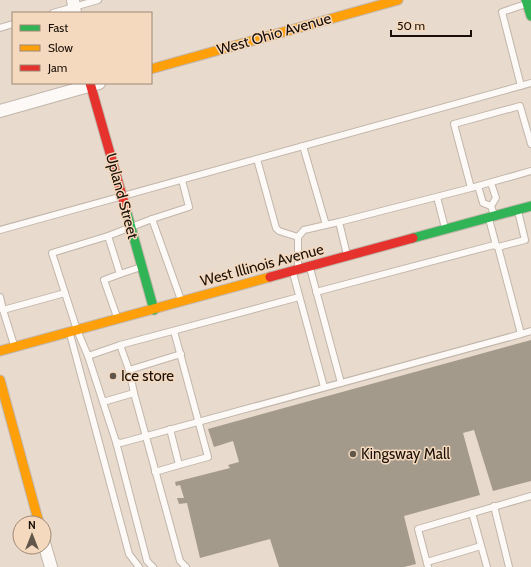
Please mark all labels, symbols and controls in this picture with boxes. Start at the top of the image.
street label: West Ohio Avenue [215,9,333,59]
legend [12,12,152,84]
scale bar [391,12,471,38]
text: 50 m [397,18,425,33]
text: Fast [48,20,68,35]
text: Slow [48,40,73,55]
text: Jam [47,60,67,75]
street label: Upland Street [102,151,142,241]
street label: West Illinois Avenue [198,240,326,290]
place label: Ice store [121,367,174,385]
marker: Ice store [108,371,118,381]
place label: Kingsway Mall [361,445,451,463]
marker: Kingsway Mall [348,449,358,459]
north arrow [12,515,52,555]
text: N [28,518,36,532]

